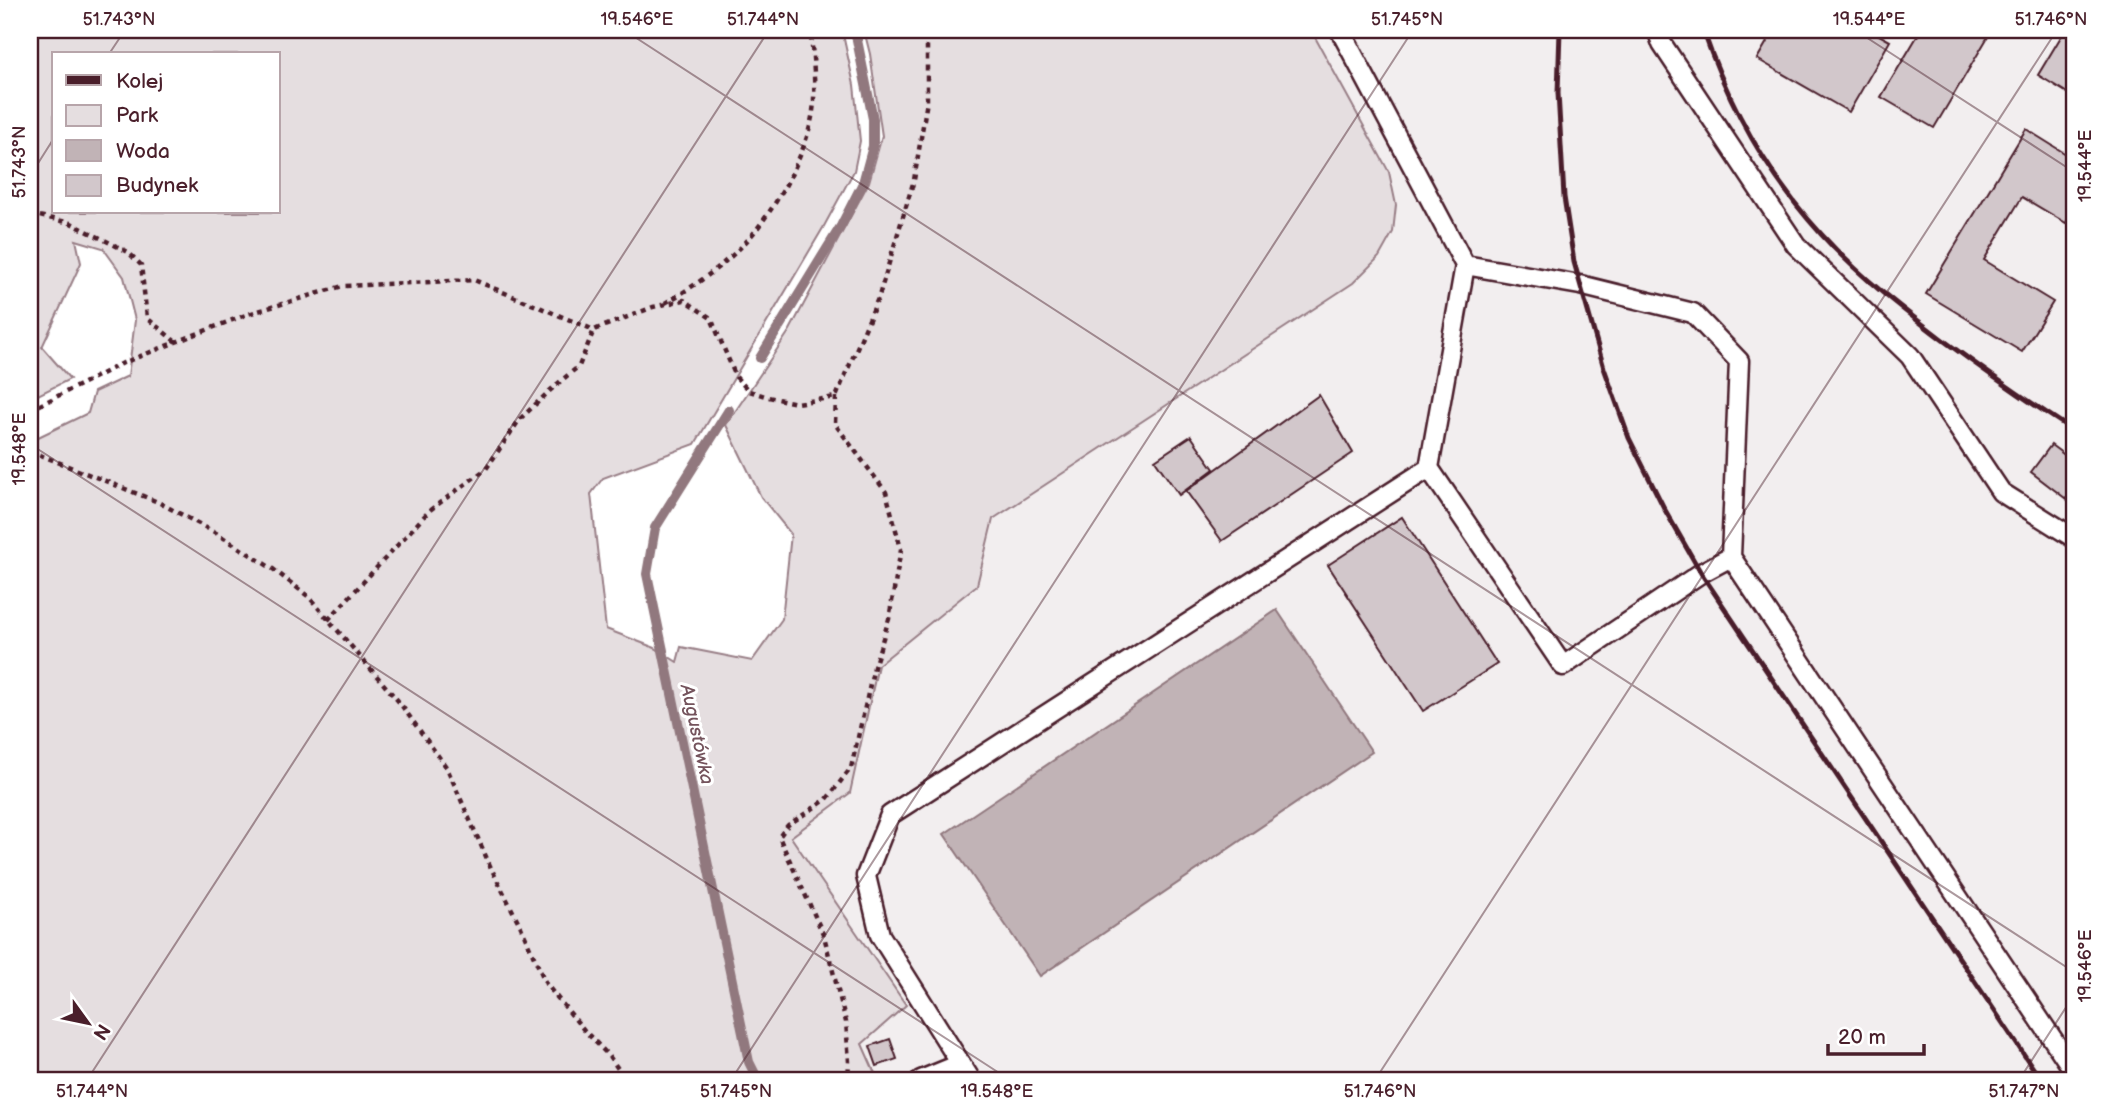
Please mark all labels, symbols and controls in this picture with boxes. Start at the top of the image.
text: 51.743°N [82,9,156,30]
text: 19.546°E [601,9,674,30]
text: 51.744°N [727,9,799,30]
text: 51.745°N [1371,9,1443,30]
text: 19.544°E [1833,9,1905,30]
text: 51.746°N [2014,9,2088,30]
legend [52,52,280,214]
text: Kolej [116,69,163,94]
text: Park [116,103,159,128]
text: 51.743°N [9,125,30,199]
text: 19.544°E [2075,130,2096,202]
text: Woda [116,139,170,164]
text: Budynek [116,173,199,198]
text: 19.548°E [9,412,30,485]
water label: Augustówka [675,681,718,786]
text: 19.546°E [2075,929,2096,1002]
north arrow [52,988,122,1058]
scale bar [1828,1012,1924,1056]
text: N [87,1019,115,1044]
text: 20 m [1838,1025,1886,1050]
text: 51.744°N [56,1081,128,1102]
text: 51.745°N [700,1081,772,1102]
text: 19.548°E [961,1081,1034,1102]
text: 51.746°N [1343,1081,1417,1102]
text: 51.747°N [1988,1081,2060,1102]

